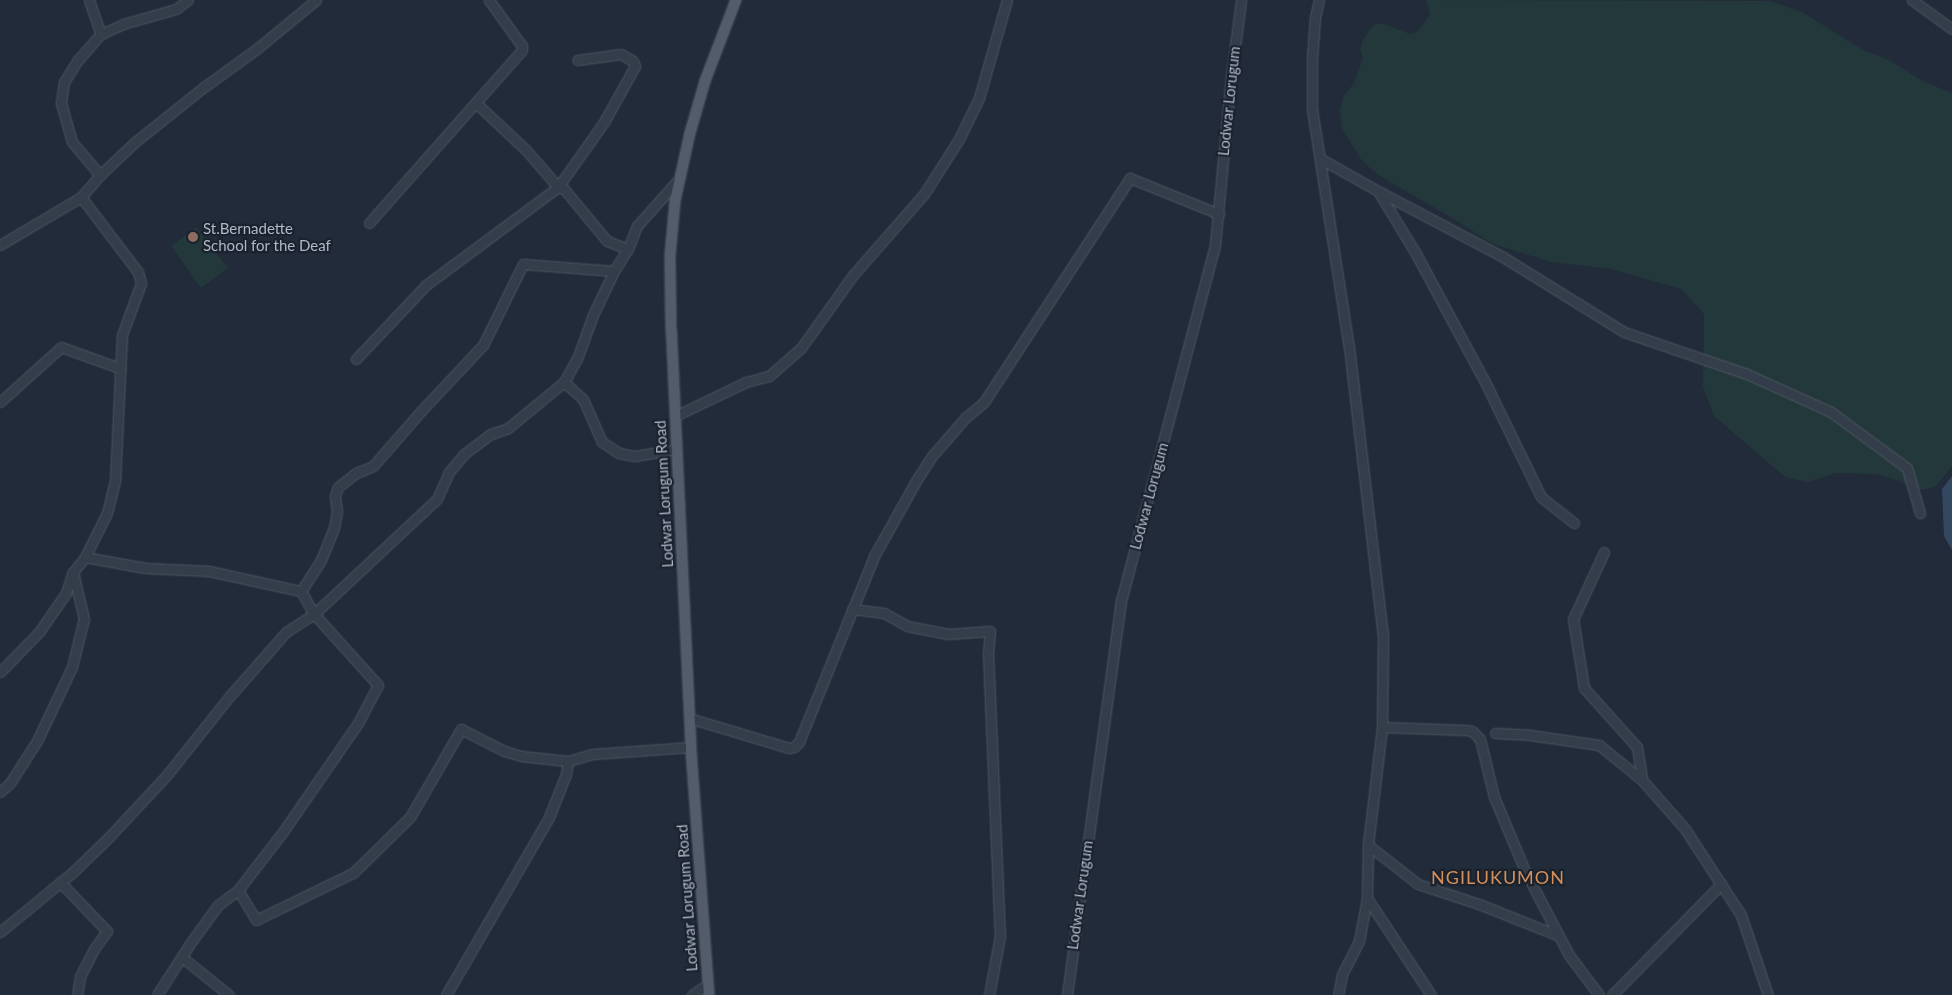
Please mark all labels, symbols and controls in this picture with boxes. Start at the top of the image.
street label: Lodwar Lorugum [1214,45,1244,157]
place label: St.Bernadette School for the Deaf [203,219,331,254]
marker: St.Bernadette School for the Deaf [187,231,199,243]
street label: Lodwar Lorugum Road [651,420,677,568]
street label: Lodwar Lorugum [1126,440,1172,552]
street label: Lodwar Lorugum Road [673,824,701,972]
street label: Lodwar Lorugum [1063,839,1097,951]
district label: NGILUKUMON [1430,866,1566,888]

